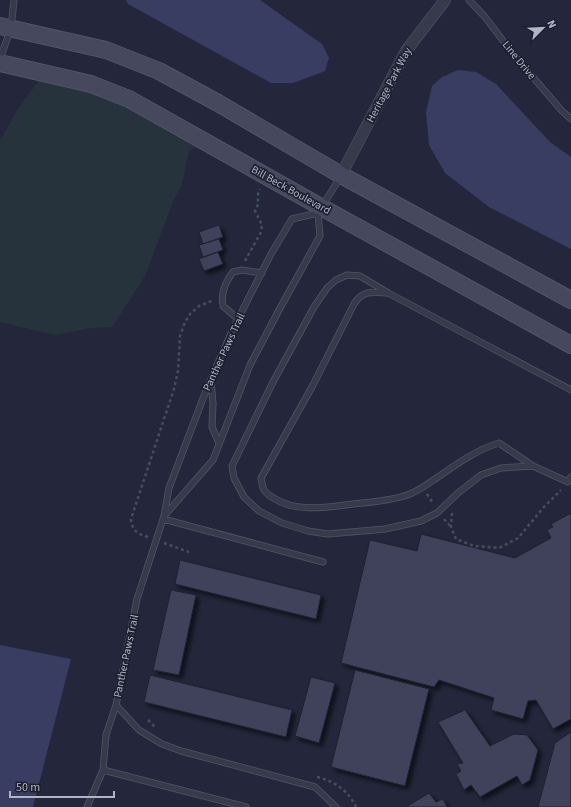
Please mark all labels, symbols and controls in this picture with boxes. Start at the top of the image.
north arrow [523,8,563,48]
text: N [543,18,560,31]
street label: Line Drive [499,38,540,83]
street label: Heritage Park Way [363,45,415,125]
street label: Bill Beck Boulevard [249,162,333,218]
street label: Panther Paws Trail [199,310,249,393]
street label: Panther Paws Trail [110,613,142,699]
scale bar [10,773,114,799]
text: 50 m [16,779,40,796]

